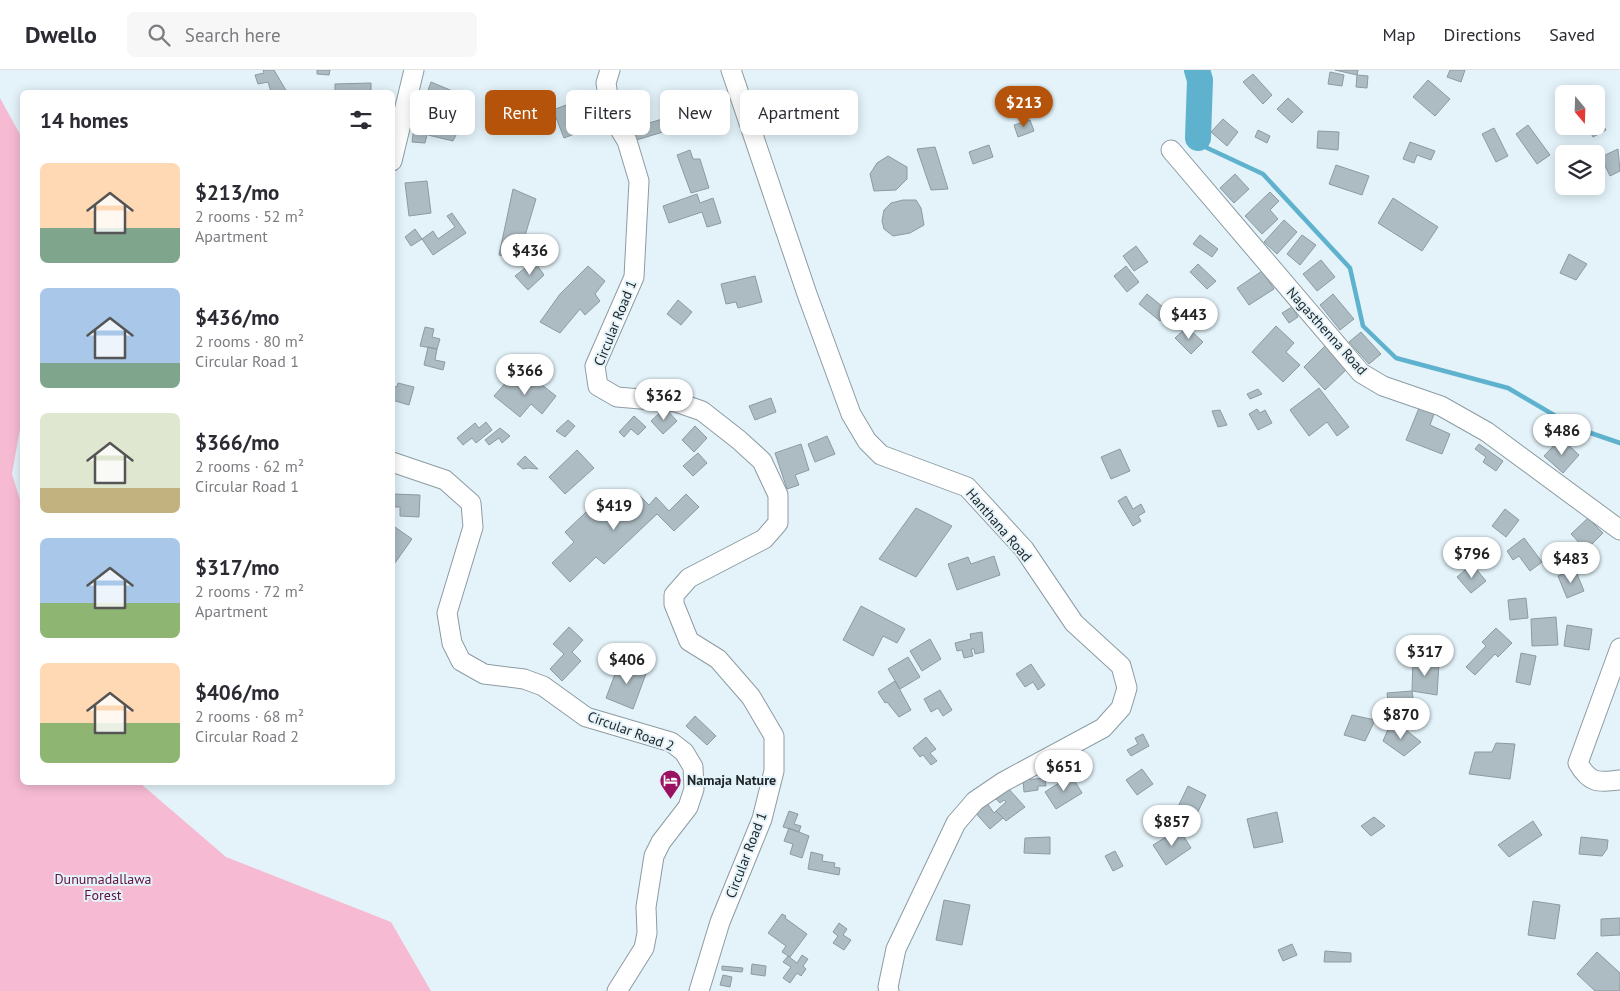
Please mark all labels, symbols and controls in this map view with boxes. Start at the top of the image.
search box [127,12,477,57]
text: Dwello [25,19,97,50]
icon: search [145,21,173,49]
text: Search here [185,23,281,47]
text: Map [1383,23,1415,46]
text: Directions [1443,23,1521,46]
text: Saved [1549,23,1595,46]
pin: $213 [994,85,1054,128]
north arrow [1555,85,1605,135]
map controls [1555,85,1605,195]
chip: Buy [410,90,475,135]
chip: Rent [485,90,556,135]
chip: Filters [566,90,650,135]
chip: New [660,90,730,135]
chip: Apartment [740,90,858,135]
text: $213 [1006,92,1042,112]
icon: filters [347,106,375,134]
text: 14 homes [40,107,128,134]
button: layers [1555,145,1605,195]
text: $213/mo [195,179,279,206]
icon: home [80,183,140,243]
text: 2 rooms · 52 m² [195,206,304,226]
text: Apartment [195,226,268,246]
pin: $436 [500,234,560,276]
text: $436 [512,240,548,260]
street label: Circular Road 1 [590,277,640,369]
street label: Nagasthenna Road [1283,283,1371,379]
pin: $443 [1159,298,1219,340]
text: $436/mo [195,304,279,331]
text: $443 [1171,304,1207,324]
icon: home [80,308,140,368]
text: 2 rooms · 80 m² [195,331,304,351]
text: Circular Road 1 [195,351,299,371]
pin: $366 [495,354,555,396]
text: $366 [507,360,543,380]
pin: $362 [634,378,694,421]
text: $362 [646,385,682,405]
pin: $486 [1532,414,1592,456]
text: $486 [1544,420,1580,440]
text: $366/mo [195,429,279,456]
icon: home [80,433,140,493]
text: 2 rooms · 62 m² [195,456,304,476]
text: Circular Road 1 [195,476,299,496]
street label: Hanthana Road [962,485,1036,565]
pin: $419 [584,488,644,531]
text: $419 [596,495,632,515]
pin: $796 [1442,536,1502,579]
pin: $483 [1541,542,1601,584]
text: $796 [1454,543,1490,563]
text: $483 [1553,548,1589,568]
text: $317/mo [195,554,279,581]
icon: home [80,558,140,618]
text: 2 rooms · 72 m² [195,581,304,601]
text: Apartment [195,601,268,621]
pin: $317 [1395,634,1455,677]
text: $317 [1407,641,1443,661]
pin: $406 [597,642,657,685]
text: $406 [609,649,645,669]
text: $406/mo [195,679,279,706]
icon: home [80,683,140,743]
pin: $870 [1371,698,1431,740]
text: $870 [1383,704,1419,724]
text: 2 rooms · 68 m² [195,706,304,726]
street label: Circular Road 2 [585,707,677,755]
text: Circular Road 2 [195,726,299,746]
pin: $651 [1034,750,1094,792]
text: $651 [1046,756,1082,776]
hotel icon: Namaja Nature [659,768,683,799]
place label: Namaja Nature [687,771,776,789]
pin: $857 [1142,804,1202,847]
street label: Circular Road 1 [721,809,771,901]
text: $857 [1154,811,1190,831]
park label: Dunumadallawa Forest [54,870,152,904]

